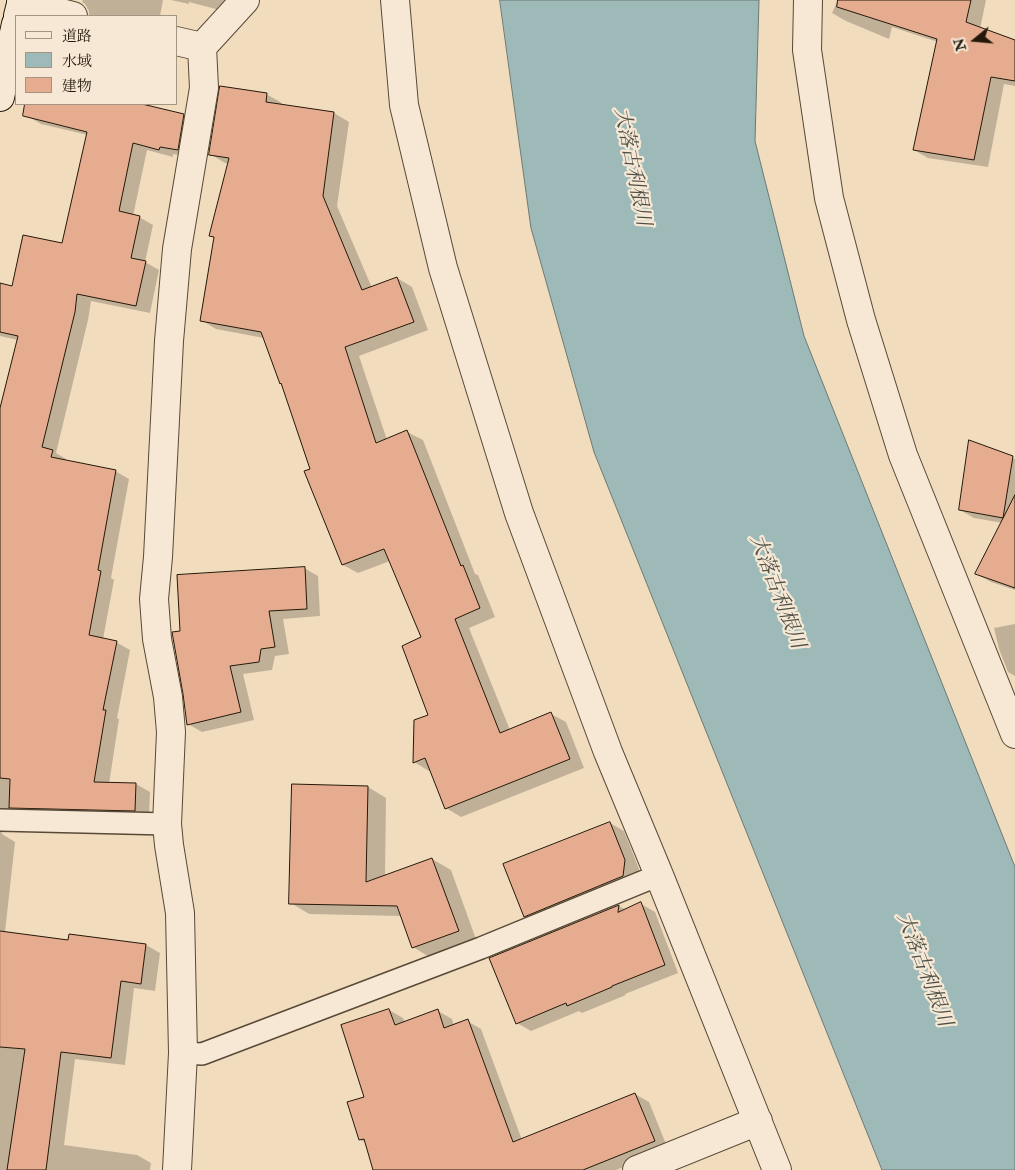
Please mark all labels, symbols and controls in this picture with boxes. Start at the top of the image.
legend [15,15,178,105]
north arrow [950,15,1000,65]
text: 道路 [62,27,92,46]
text: N [950,36,970,53]
text: 水域 [62,52,92,71]
text: 建物 [62,77,92,96]
water label: 大落古利根川 [608,106,654,228]
water label: 大落古利根川 [743,532,809,652]
water label: 大落古利根川 [890,910,956,1030]

